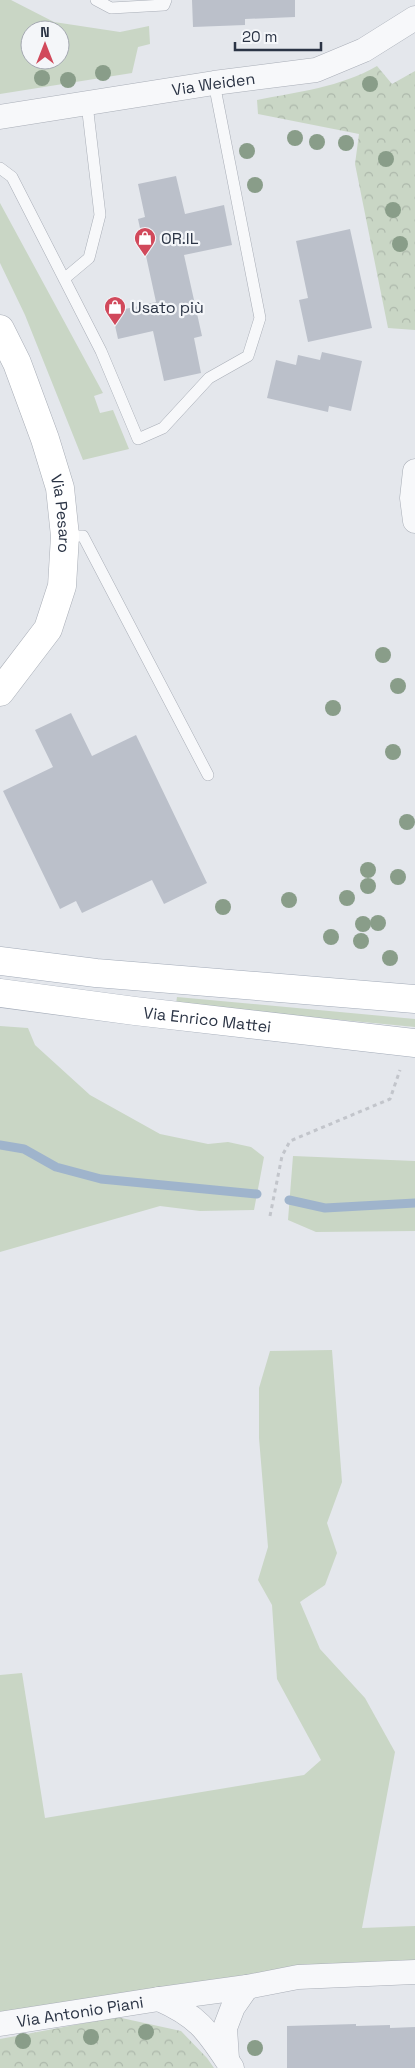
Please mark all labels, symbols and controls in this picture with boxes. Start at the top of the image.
north arrow [20,20,70,70]
scale bar [235,20,321,52]
text: N [40,23,50,41]
text: 20 m [242,27,277,46]
street label: Via Weiden [170,67,256,100]
shop icon: OR.IL [133,226,157,257]
place label: OR.IL [161,228,199,249]
shop icon: Usato più [103,295,127,326]
place label: Usato più [131,297,204,318]
street label: Via Pesaro [46,472,76,554]
street label: Via Enrico Mattei [142,1002,272,1037]
street label: Via Antonio Piani [15,1991,145,2032]

